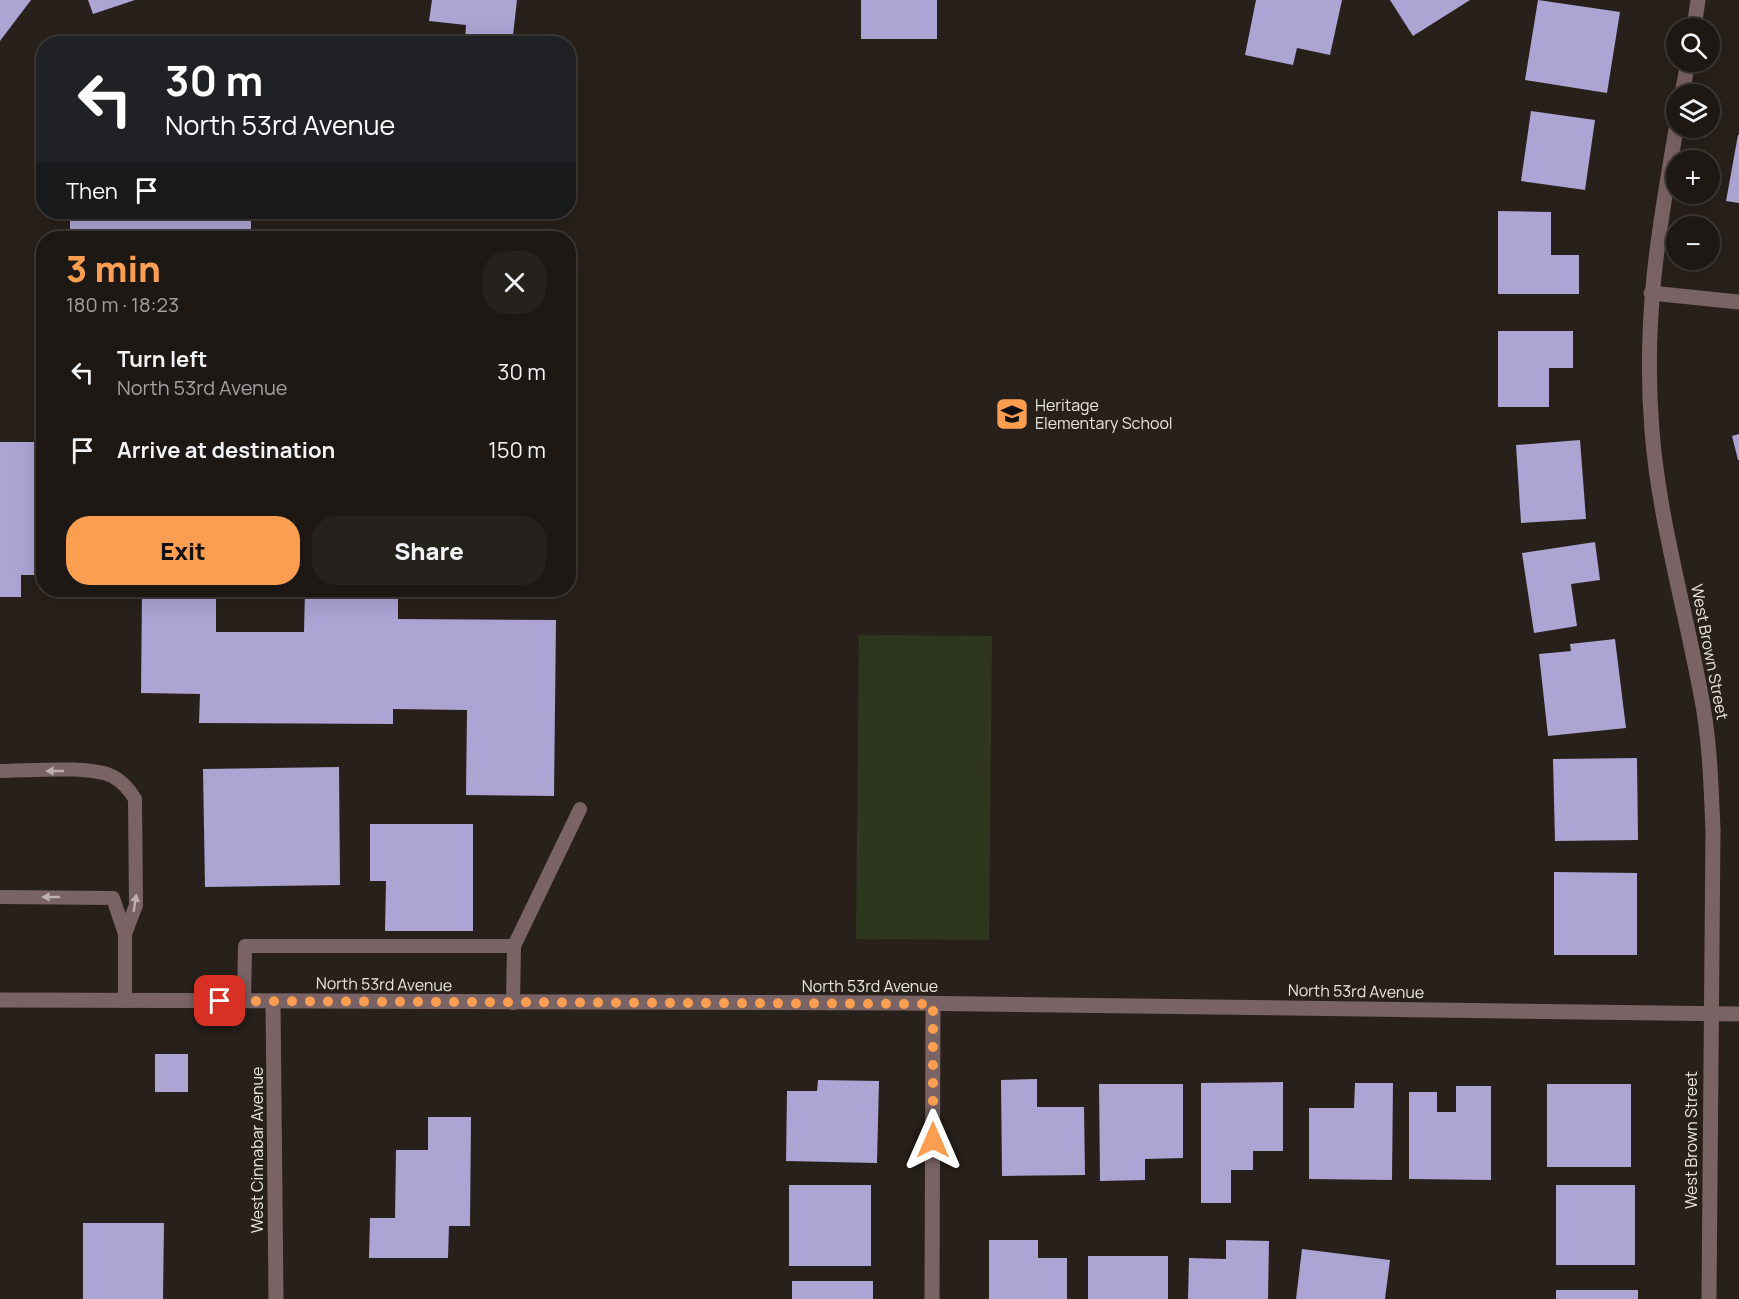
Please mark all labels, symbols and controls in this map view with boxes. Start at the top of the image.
map controls [1666,18,1720,270]
button: search [1666,18,1720,72]
text: 30 m [165,51,263,109]
icon: left [66,60,144,138]
button: layers [1666,84,1720,138]
text: North 53rd Avenue [165,106,395,143]
button: + [1666,150,1720,204]
icon: arrive [130,174,163,207]
text: Then [66,176,118,206]
button: − [1666,216,1720,270]
text: 3 min [66,244,161,293]
button: close [483,251,546,314]
text: 180 m · 18:23 [66,291,179,318]
text: Turn left [117,344,207,374]
icon: left [66,356,99,389]
text: 30 m [497,357,546,387]
text: North 53rd Avenue [117,374,288,401]
place label: Heritage Elementary School [1035,394,1173,434]
school or university icon: Heritage Elementary School [994,396,1030,432]
icon: arrive [66,434,99,467]
text: Arrive at destination [117,435,335,465]
text: 150 m [488,435,546,465]
button: Exit [66,516,300,585]
button: Share [312,516,546,585]
street label: West Brown Street [1686,582,1734,722]
one-way arrow [45,766,64,776]
one-way arrow [41,892,60,902]
one-way arrow [131,893,140,912]
street label: North 53rd Avenue [316,972,452,996]
pin [194,975,245,1026]
street label: North 53rd Avenue [802,975,938,997]
street label: North 53rd Avenue [1288,979,1424,1003]
icon: arrive [203,984,236,1017]
street label: West Cinnabar Avenue [246,1067,268,1233]
street label: West Brown Street [1680,1071,1702,1209]
position arrow [901,1108,965,1172]

